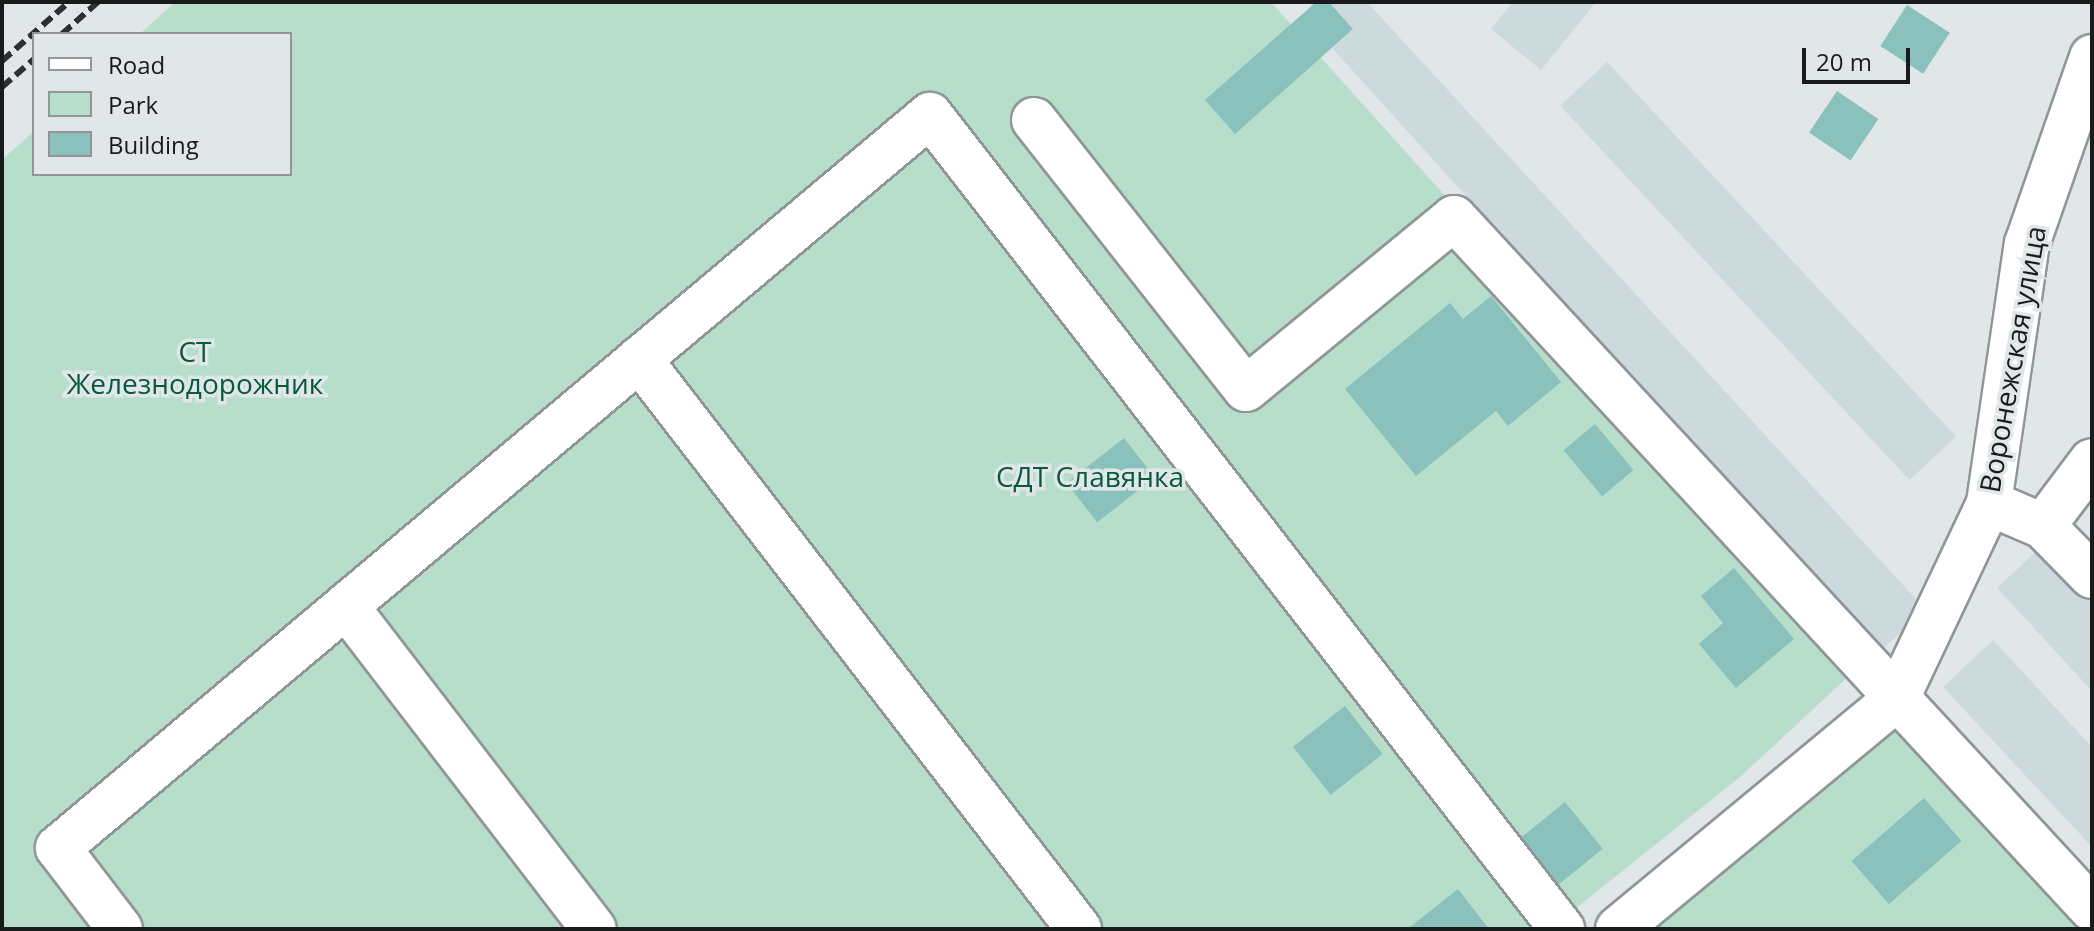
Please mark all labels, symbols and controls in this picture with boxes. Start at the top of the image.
legend [32,32,292,176]
scale bar [1806,32,1914,82]
text: 20 m [1816,45,1872,78]
text: Road [108,48,165,81]
text: Park [108,88,158,121]
text: Building [108,128,199,161]
street label: Воронежская улица [1972,223,2052,495]
park label: СТ Железнодорожник [67,334,323,400]
park label: СДТ Славянка [996,459,1184,493]

